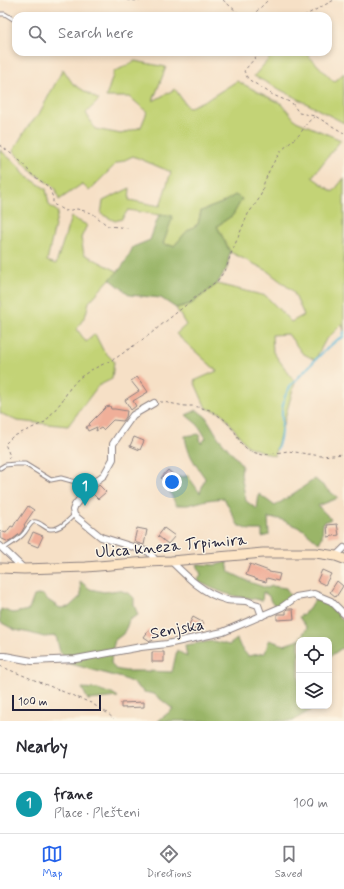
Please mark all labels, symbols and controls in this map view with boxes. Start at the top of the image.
search box [12,12,332,56]
icon: search [26,23,48,45]
text: Search here [58,24,134,44]
your location [162,472,182,492]
pin: 1 [72,473,98,506]
street label: Ulica kneza Trpimira [95,529,248,564]
street label: Senjska [149,614,206,645]
map controls [296,637,332,709]
button: locate [296,637,332,673]
button: layers [296,673,332,709]
scale bar [12,693,101,712]
text: 100 m [18,695,48,709]
text: Nearby [16,736,68,758]
text: frane [54,785,93,805]
text: 1 [26,795,32,812]
text: 100 m [293,795,328,812]
text: Place · Plešteni [54,805,140,822]
tab: Map [41,843,63,881]
tab: Directions [146,843,192,881]
tab: Saved [275,843,302,881]

